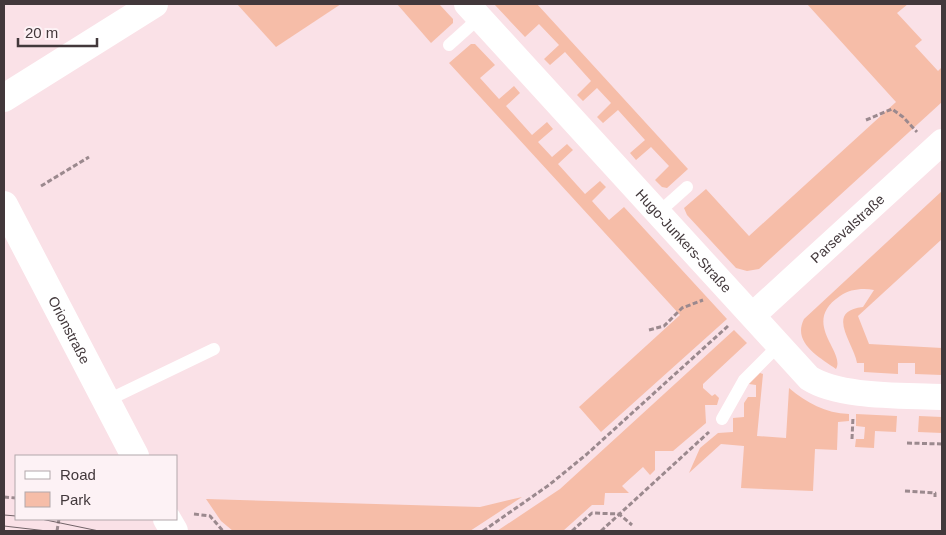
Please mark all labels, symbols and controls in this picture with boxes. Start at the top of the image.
scale bar [18,15,96,47]
text: 20 m [25,24,58,41]
street label: Hugo-Junkers-Straße [633,186,735,296]
street label: Parsevalstraße [807,191,888,266]
street label: Orionstraße [45,293,94,367]
legend [15,455,178,520]
text: Road [60,466,96,483]
text: Park [60,491,91,508]

